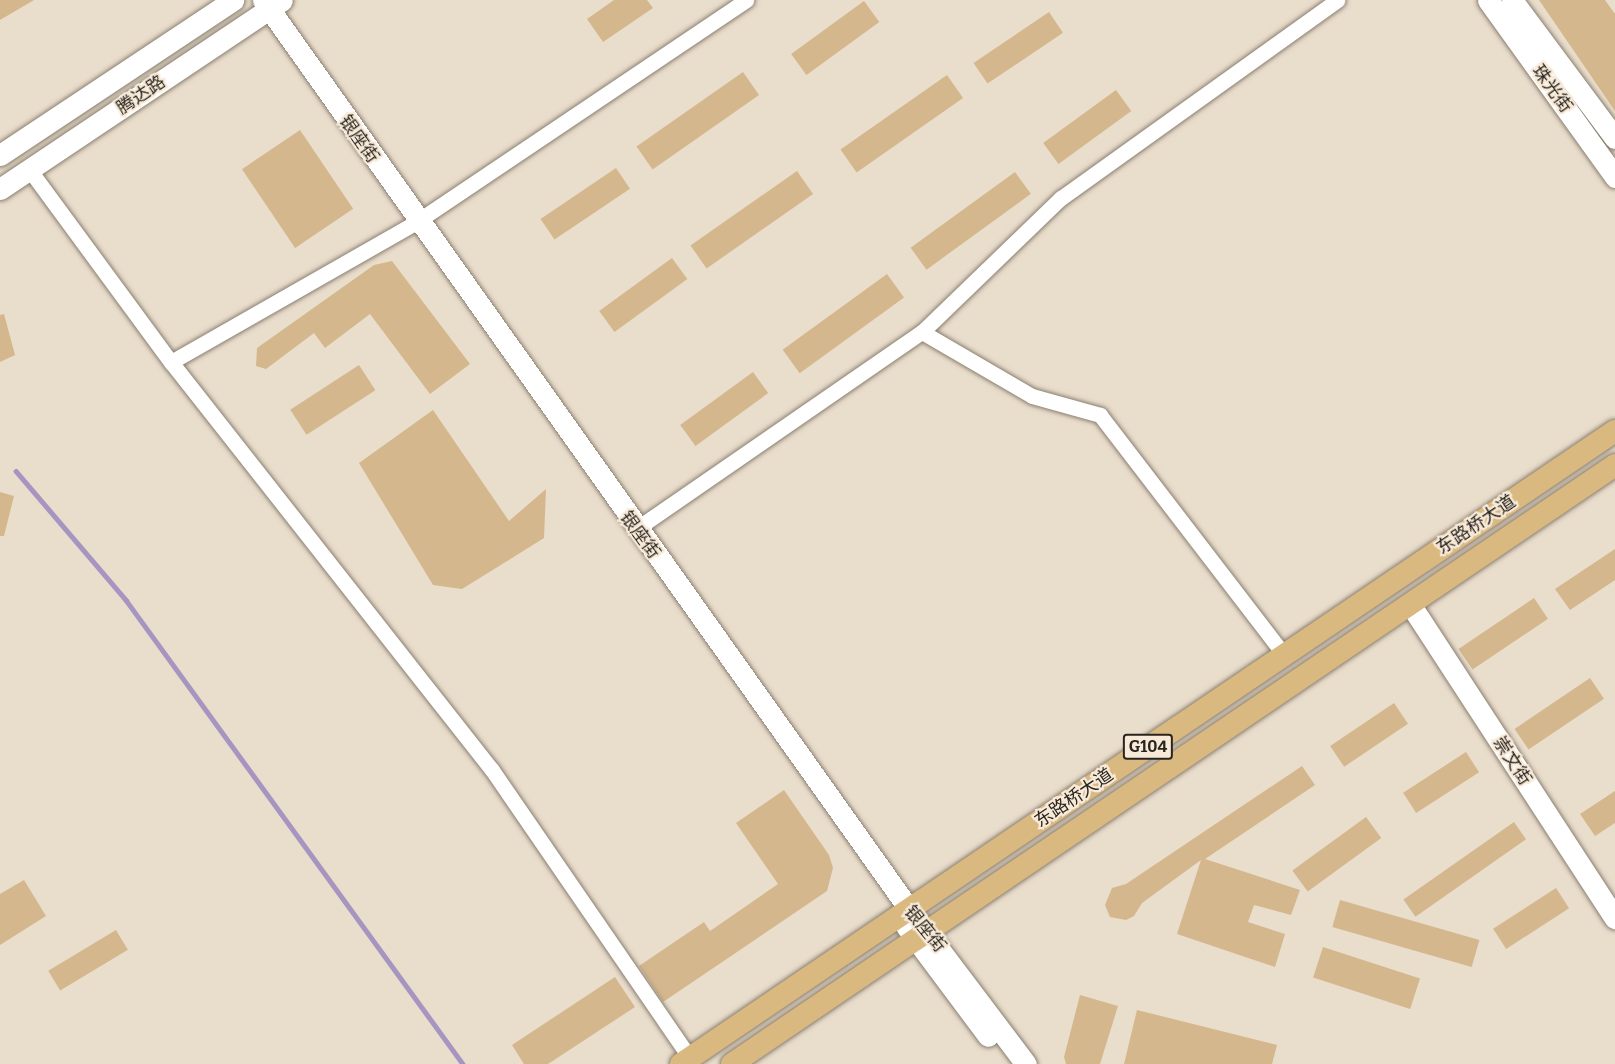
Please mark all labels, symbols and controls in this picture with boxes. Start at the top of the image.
street label: 珠光街 [1527,61,1577,117]
street label: 腾达路 [113,71,169,119]
street label: 银座街 [335,111,383,167]
street label: 东路桥大道 [1433,491,1519,559]
street label: 银座街 [615,507,665,563]
street label: 崇文街 [1488,732,1536,790]
road number: G104 [1122,734,1174,760]
street label: 东路桥大道 [1031,764,1117,832]
street label: 银座街 [900,901,950,957]

